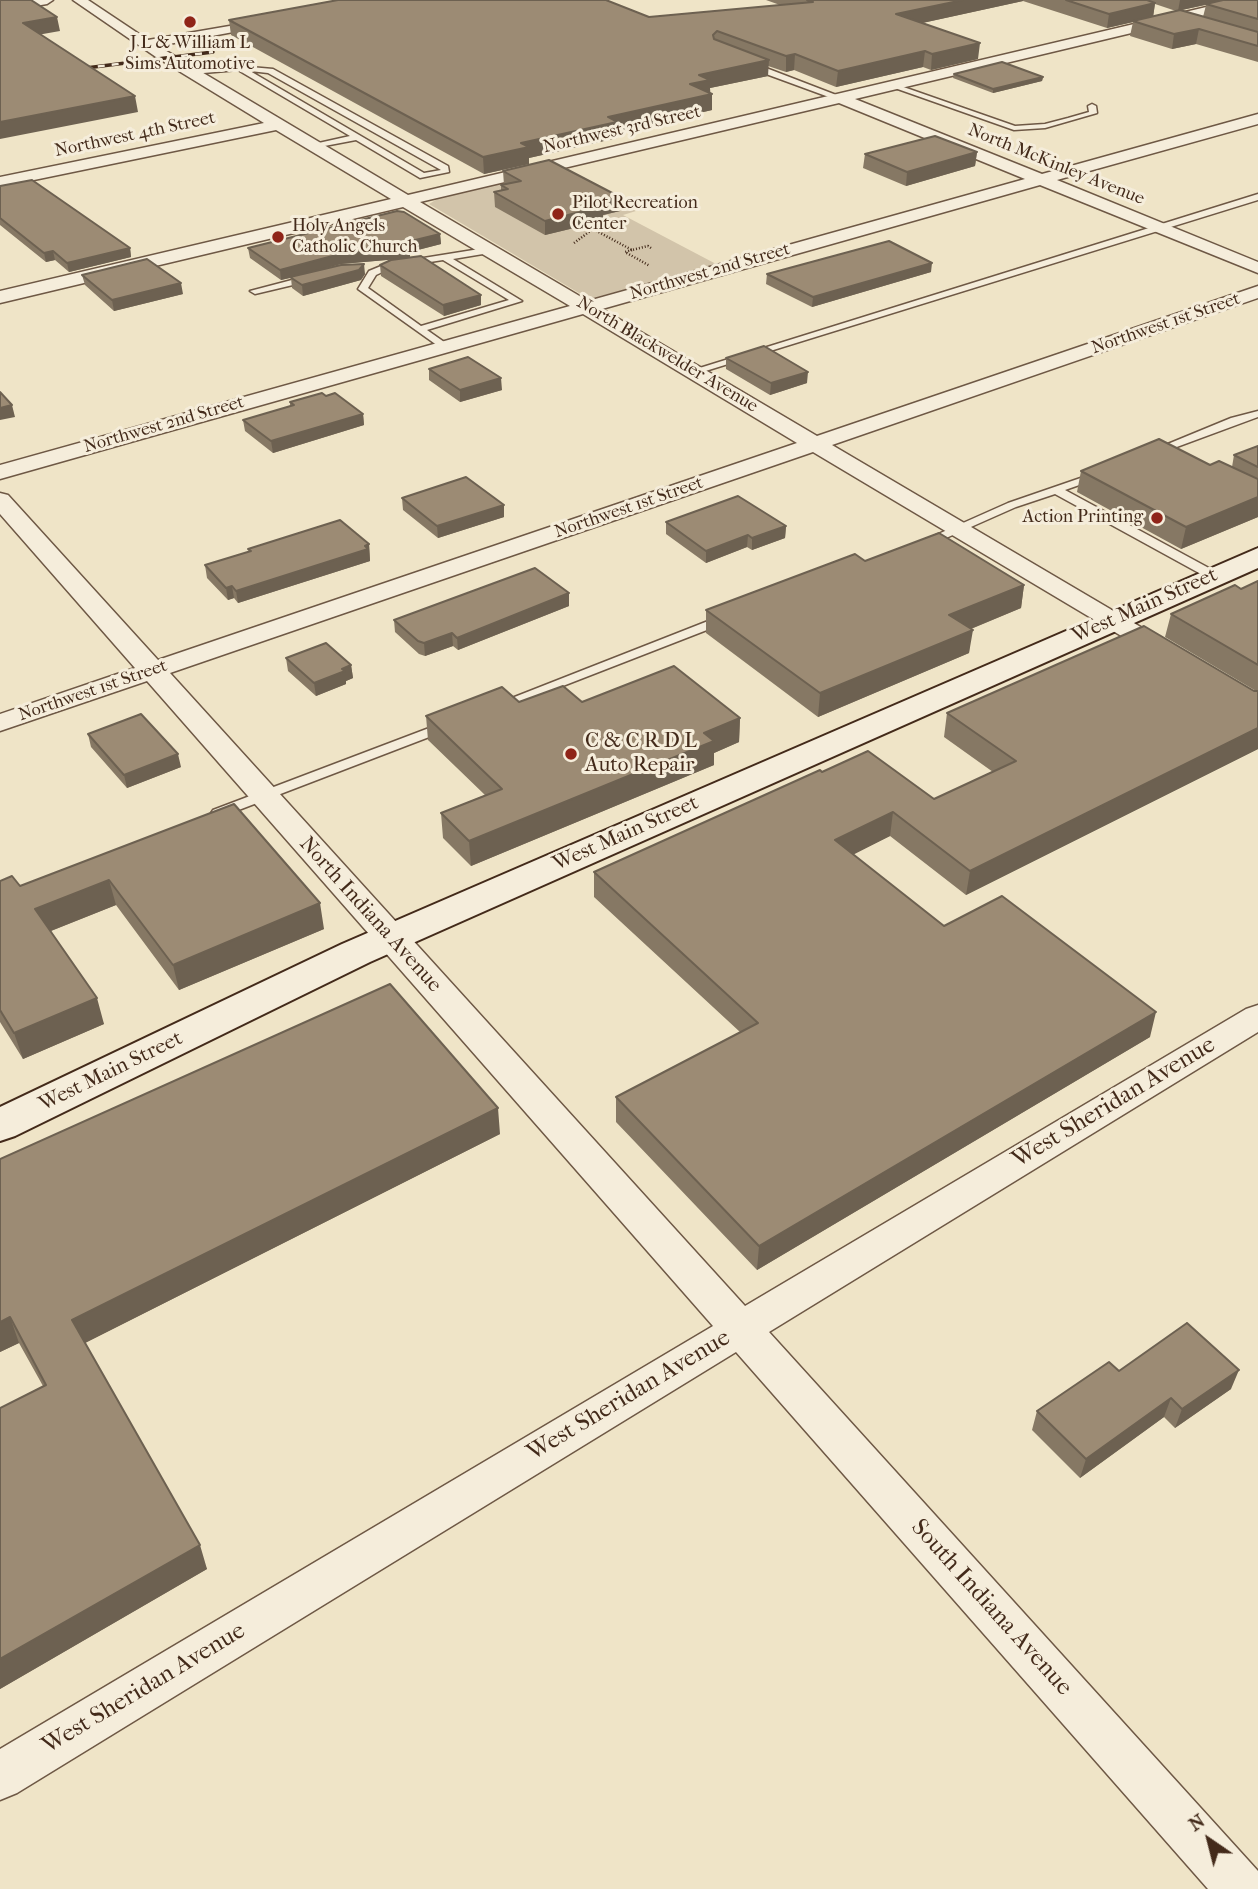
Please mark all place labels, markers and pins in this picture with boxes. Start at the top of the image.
marker: J L & William L Sims Automotive [182,14,198,30]
place label: J L & William L Sims Automotive [125,33,255,76]
place label: Pilot Recreation Center [572,193,698,235]
marker: Pilot Recreation Center [550,206,566,222]
place label: Holy Angels Catholic Church [292,216,418,258]
marker: Holy Angels Catholic Church [270,229,286,245]
place label: Action Printing [1023,507,1143,529]
marker: Action Printing [1149,510,1165,526]
place label: C & C R D L Auto Repair [585,729,697,779]
marker: C & C R D L Auto Repair [563,746,579,762]

